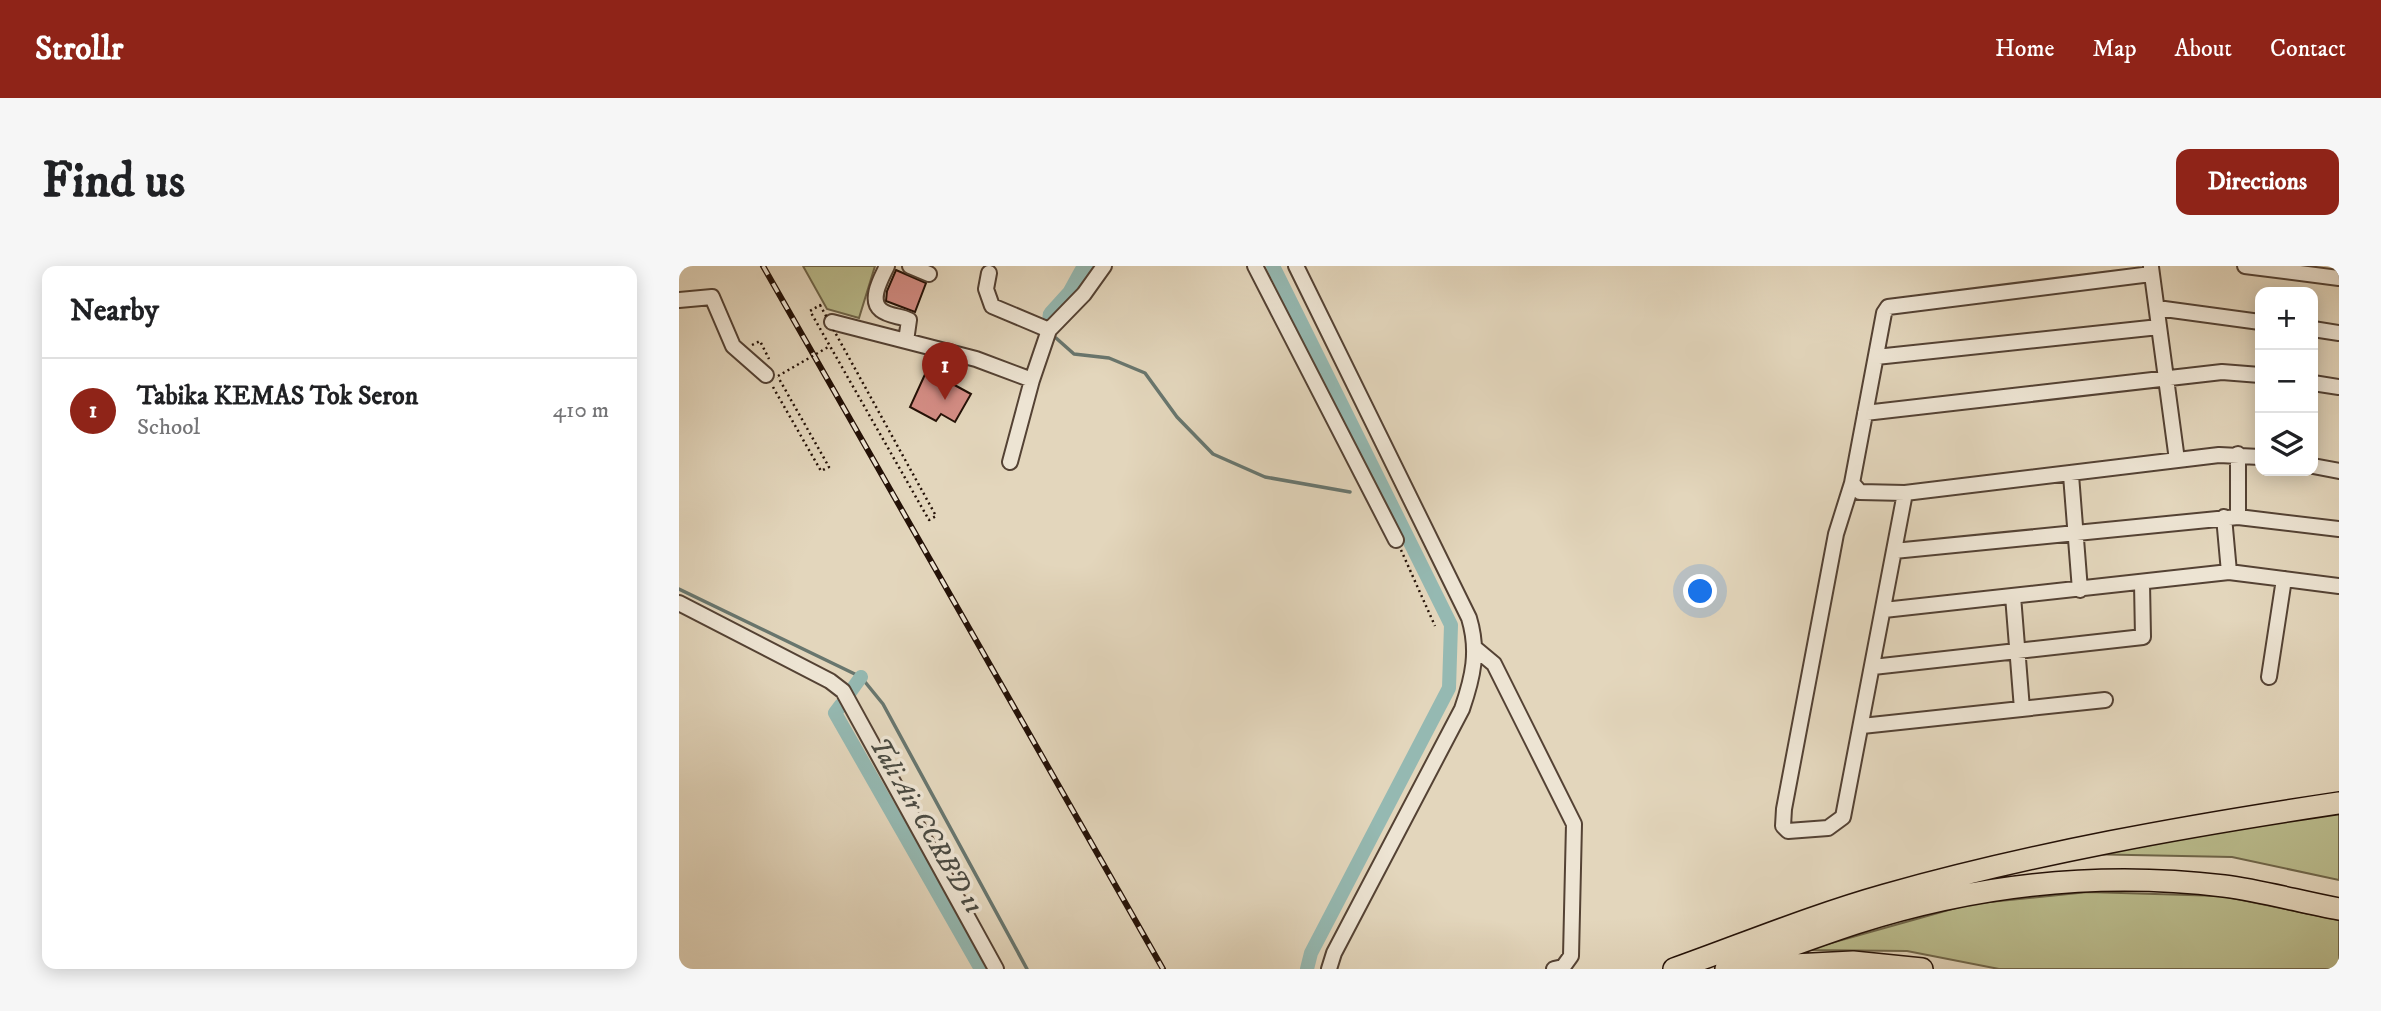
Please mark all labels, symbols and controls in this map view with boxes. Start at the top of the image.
text: Strollr [35,29,123,70]
text: Home [1995,34,2054,64]
text: Map [2092,34,2137,64]
text: About [2175,34,2232,64]
text: Contact [2270,34,2346,64]
button: Directions [2176,149,2339,215]
text: Find us [42,151,185,213]
map controls [2255,287,2318,476]
button: + [2255,287,2318,350]
text: Nearby [70,293,159,330]
pin: 1 [922,342,968,400]
button: − [2255,350,2318,413]
text: Tabika KEMAS Tok Seron [137,380,418,413]
text: 1 [89,396,97,425]
text: 410 m [553,396,609,425]
text: School [137,413,200,442]
button: layers [2255,413,2318,476]
your location [1683,574,1717,608]
water label: Tali Air CCRBD 11 [862,732,990,920]

